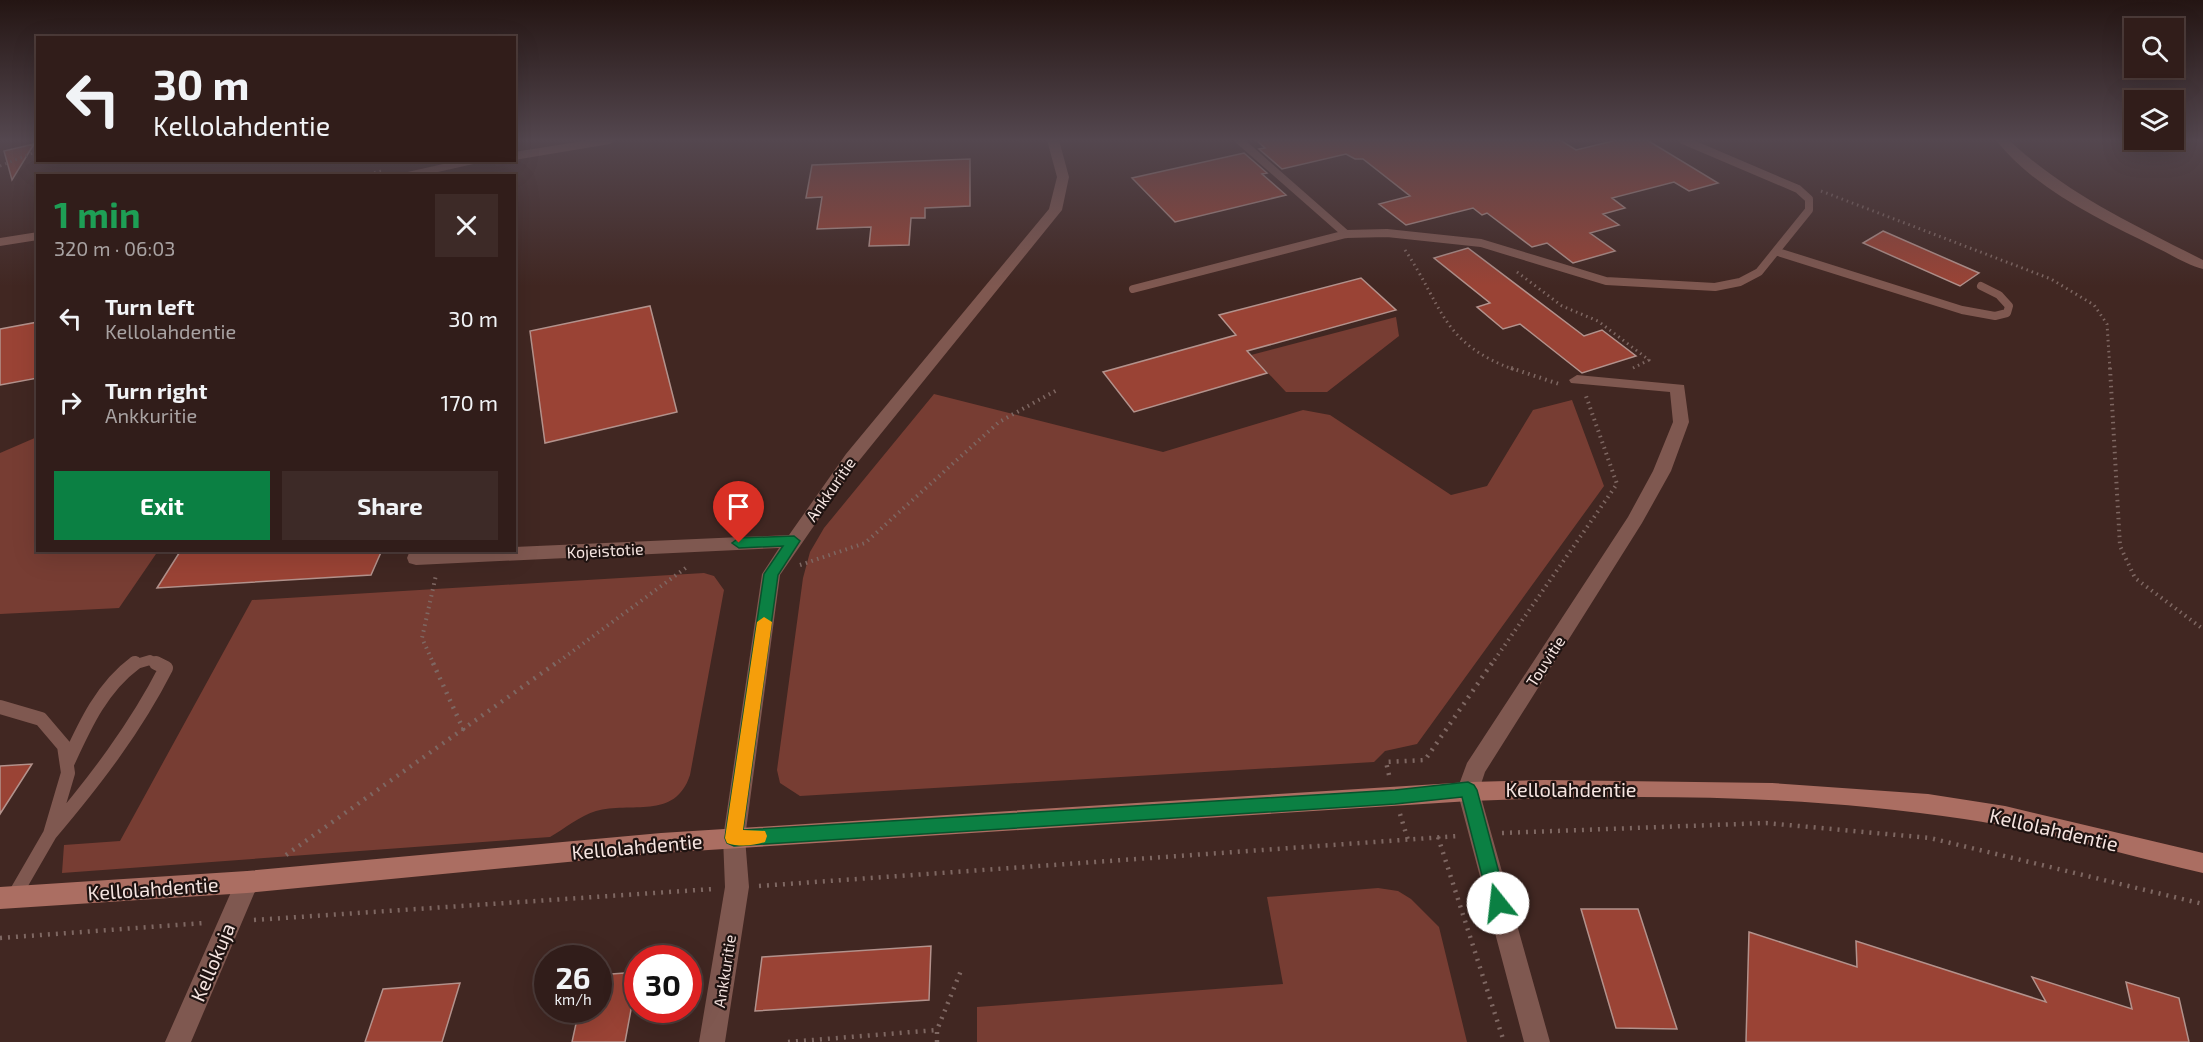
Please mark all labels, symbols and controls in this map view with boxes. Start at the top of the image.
map controls [2124,18,2184,150]
button: search [2124,18,2184,78]
text: 30 m [153,58,249,108]
icon: left [54,60,132,138]
button: layers [2124,90,2184,150]
text: Kellolahdentie [153,109,330,141]
text: 1 min [54,192,141,235]
button: close [435,194,498,257]
text: 320 m · 06:03 [54,236,175,260]
text: Turn left [105,293,194,319]
icon: left [54,302,87,335]
text: 30 m [448,305,498,331]
text: Kellolahdentie [105,319,236,343]
text: Turn right [105,377,207,403]
icon: right [54,386,87,419]
text: 170 m [441,389,498,415]
text: Ankkuritie [105,403,197,427]
street label: Ankkuritie [801,453,859,525]
button: Exit [54,471,270,540]
button: Share [282,471,498,540]
pin [713,481,764,543]
icon: arrive [722,490,755,523]
street label: Kojeistotie [566,539,644,562]
street label: Touvitie [1522,632,1568,690]
street label: Kellolahdentie [1505,777,1637,801]
street label: Kellolahdentie [1987,803,2121,855]
street label: Kellolahdentie [571,828,703,864]
street label: Kellolahdentie [87,871,219,905]
position arrow [1466,871,1530,935]
street label: Kellokuja [185,919,239,1005]
street label: Ankkuritie [709,933,739,1009]
speed limit sign: 30 [624,945,702,1023]
text: 26 [555,959,591,995]
text: km/h [554,990,592,1008]

